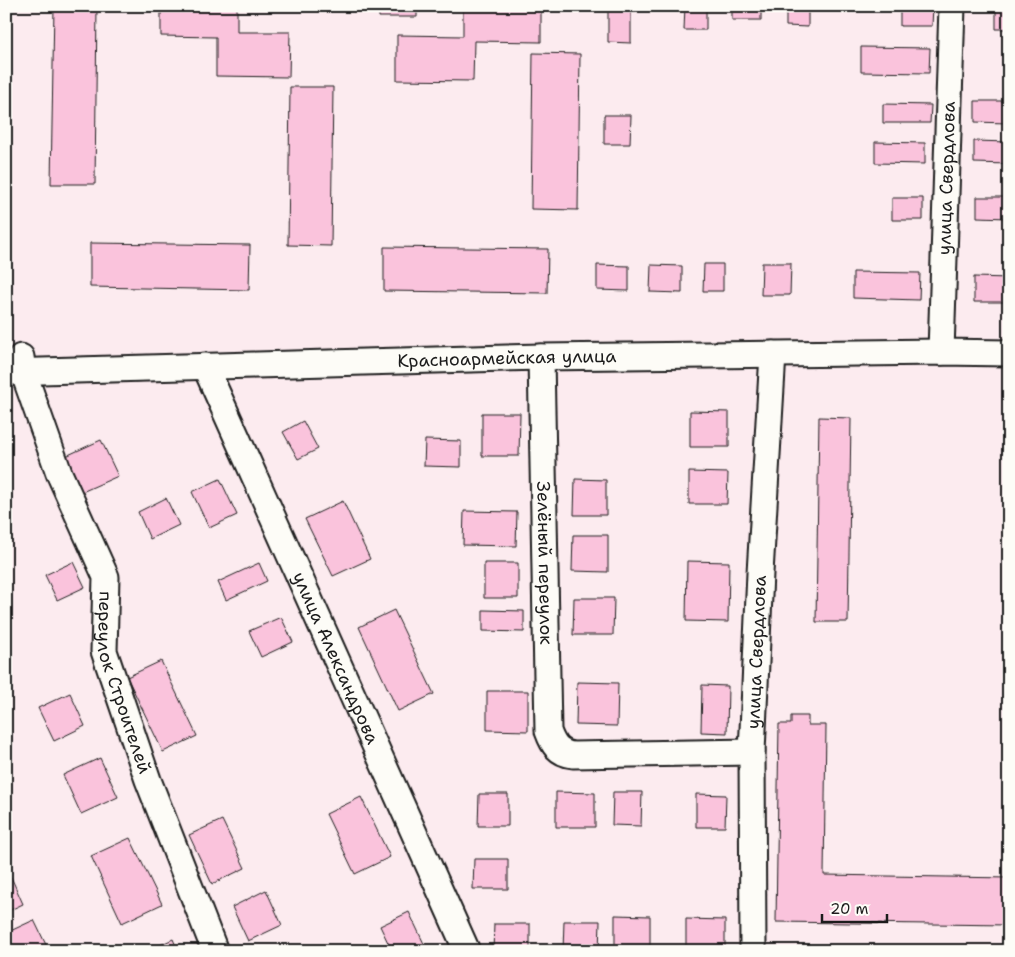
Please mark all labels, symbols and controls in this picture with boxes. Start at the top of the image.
street label: улица Свердлова [932,101,961,255]
street label: Красноармейская улица [397,344,616,373]
street label: Зелёный переулок [531,481,558,645]
street label: улица Александрова [287,568,385,748]
street label: улица Свердлова [741,575,772,729]
street label: переулок Строителей [92,591,157,777]
scale bar [822,892,888,924]
text: 20 m [830,899,869,919]

